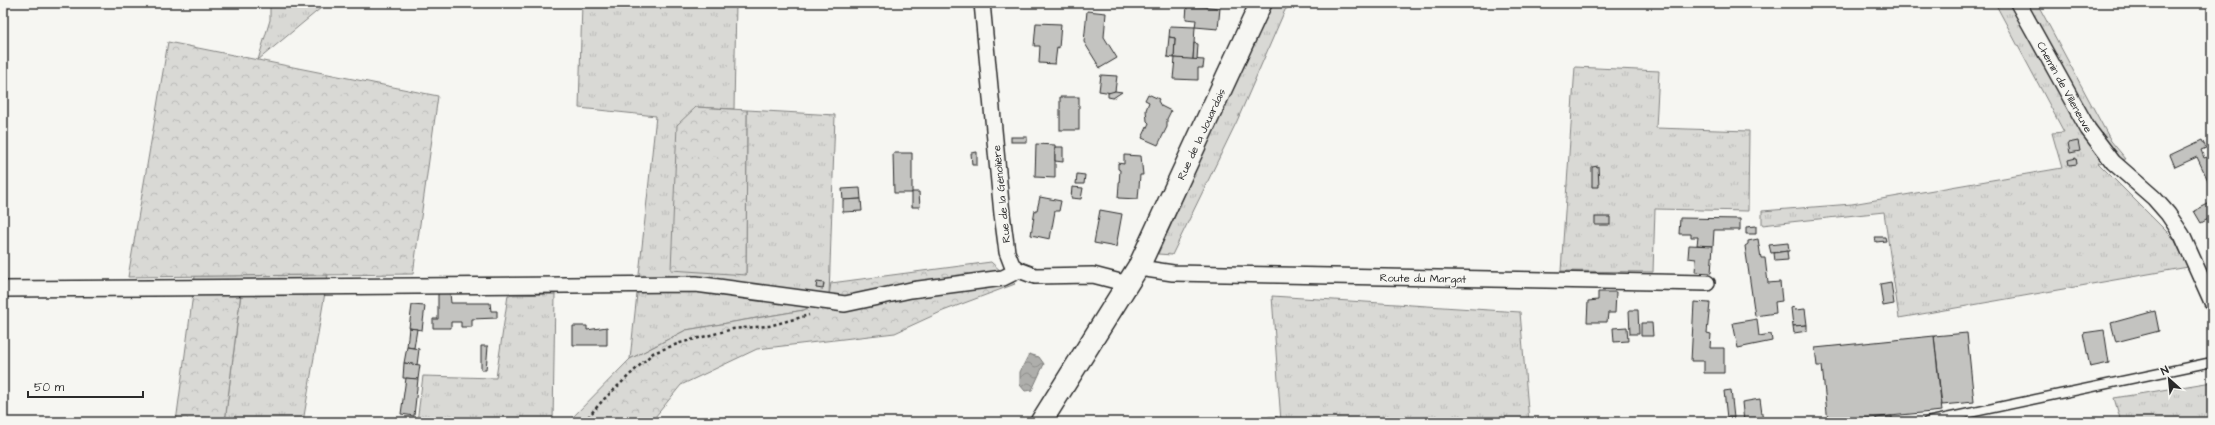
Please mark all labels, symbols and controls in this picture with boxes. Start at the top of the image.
street label: Chemin de Villeneuve [2033,39,2096,136]
street label: Rue de la Jouardais [1174,86,1229,182]
street label: Rue de la Génolière [989,144,1014,244]
street label: Route du Margat [1380,270,1467,288]
north arrow [2149,359,2189,399]
text: N [2158,362,2171,379]
scale bar [28,373,143,399]
text: 50 m [34,379,65,396]

